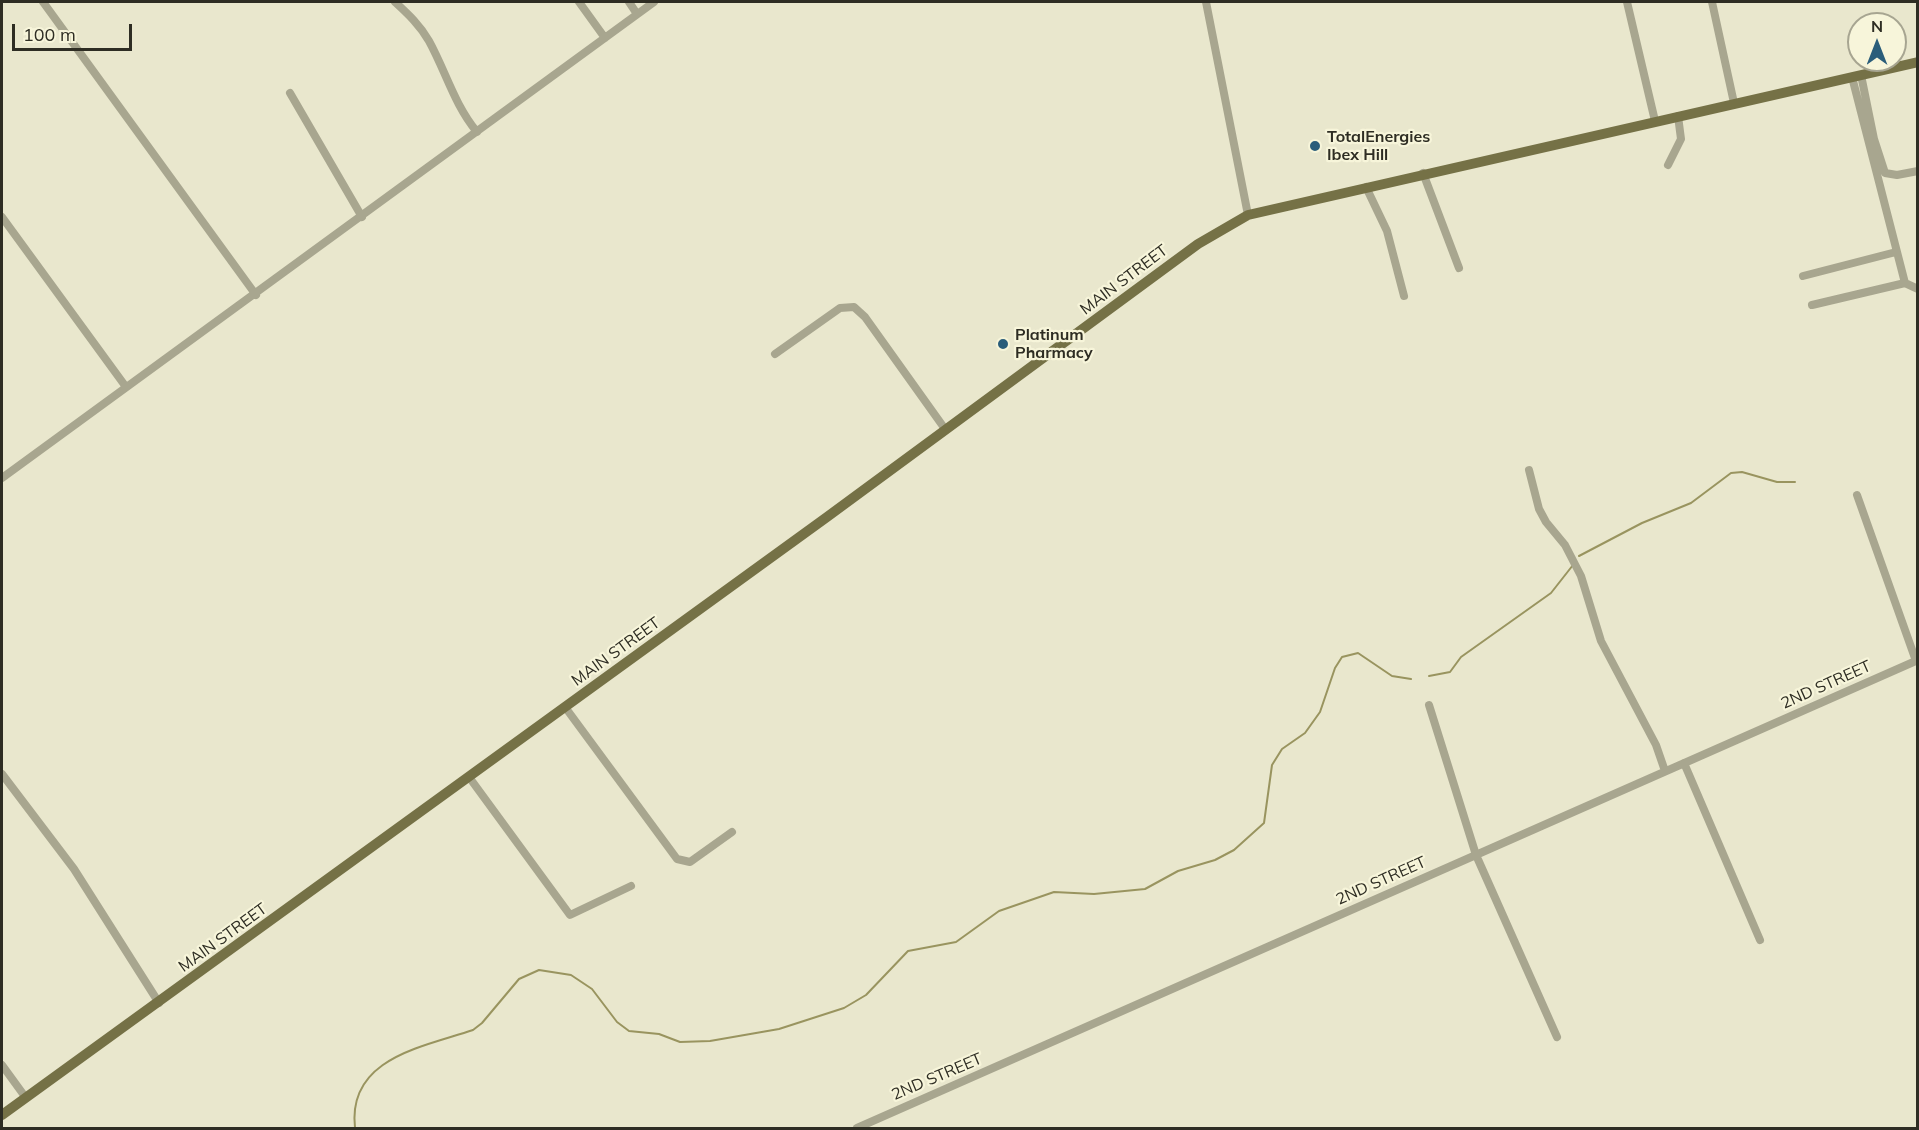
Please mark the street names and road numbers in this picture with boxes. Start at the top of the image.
street label: MAIN STREET [1076,241,1172,319]
street label: MAIN STREET [568,614,664,690]
street label: 2ND STREET [1778,657,1874,713]
street label: 2ND STREET [1333,853,1429,909]
street label: MAIN STREET [175,900,271,976]
street label: 2ND STREET [889,1049,985,1105]

